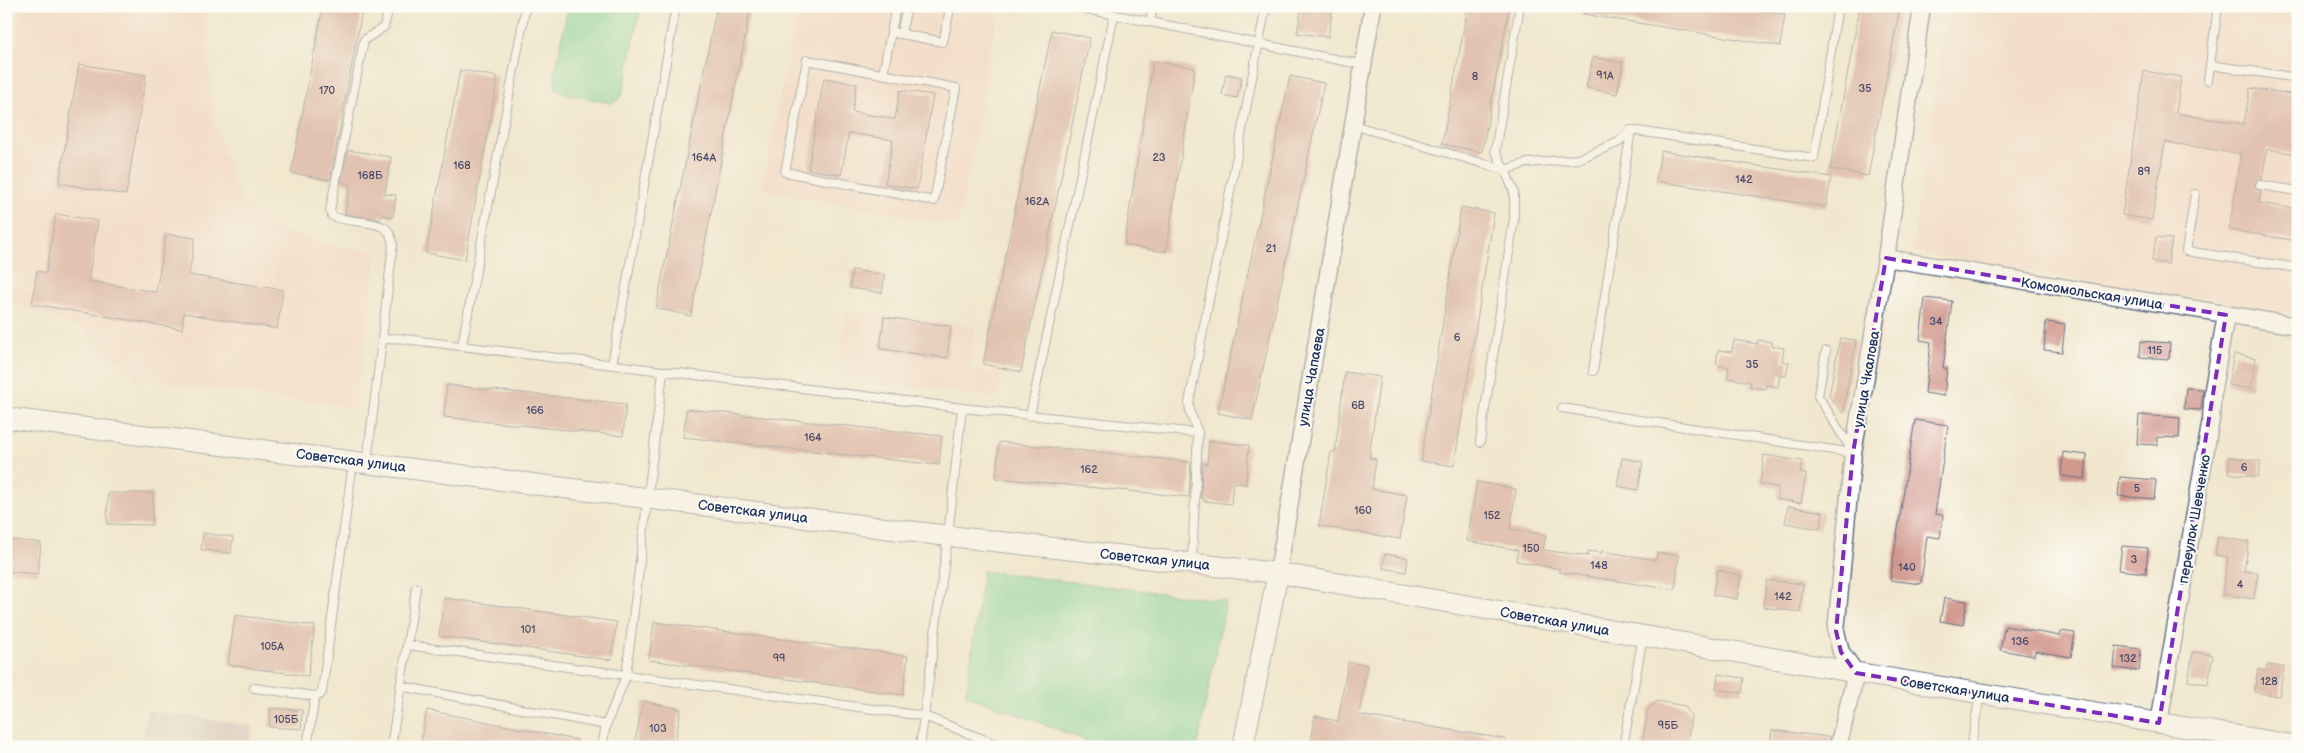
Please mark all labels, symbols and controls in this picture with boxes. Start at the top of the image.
house number: 91А [1596,69,1614,82]
house number: 8 [1472,70,1478,83]
house number: 35 [1858,82,1872,95]
house number: 170 [319,84,336,97]
house number: 164А [692,151,717,164]
house number: 23 [1152,151,1166,164]
house number: 168 [453,159,471,172]
house number: 89 [2138,165,2150,178]
house number: 168Б [357,169,383,182]
house number: 142 [1735,173,1753,186]
house number: 162А [1025,195,1049,208]
house number: 21 [1266,242,1276,255]
street label: Комсомольская улица [2020,274,2165,313]
house number: 34 [1929,315,1943,328]
street label: улица Чапаева [1294,326,1329,428]
street label: улица Чкалова [1850,329,1884,429]
house number: 6 [1454,331,1461,344]
house number: 115 [2148,344,2162,357]
house number: 35 [1745,358,1759,371]
house number: 6В [1351,399,1365,412]
house number: 166 [526,404,544,417]
house number: 164 [804,431,822,444]
street label: Советская улица [295,445,408,476]
street label: переулок Шевченко [2175,453,2214,585]
house number: 6 [2241,461,2248,474]
house number: 162 [1080,463,1098,476]
house number: 5 [2134,482,2140,495]
street label: Советская улица [697,496,810,527]
house number: 160 [1354,504,1372,517]
house number: 152 [1483,509,1501,522]
house number: 150 [1522,542,1540,555]
street label: Советская улица [1099,545,1212,574]
house number: 3 [2131,553,2138,566]
house number: 148 [1590,559,1608,572]
house number: 140 [1898,561,1916,574]
house number: 4 [2237,578,2244,591]
house number: 142 [1774,590,1792,603]
street label: Советская улица [1499,604,1612,640]
house number: 101 [521,623,535,636]
house number: 136 [2011,635,2029,648]
house number: 105А [260,640,284,653]
house number: 99 [773,652,785,665]
house number: 132 [2119,652,2137,665]
street label: Советская улица [1899,672,2012,707]
house number: 128 [2260,675,2278,688]
house number: 105Б [274,713,299,726]
house number: 95Б [1658,719,1679,732]
house number: 103 [649,722,667,735]

